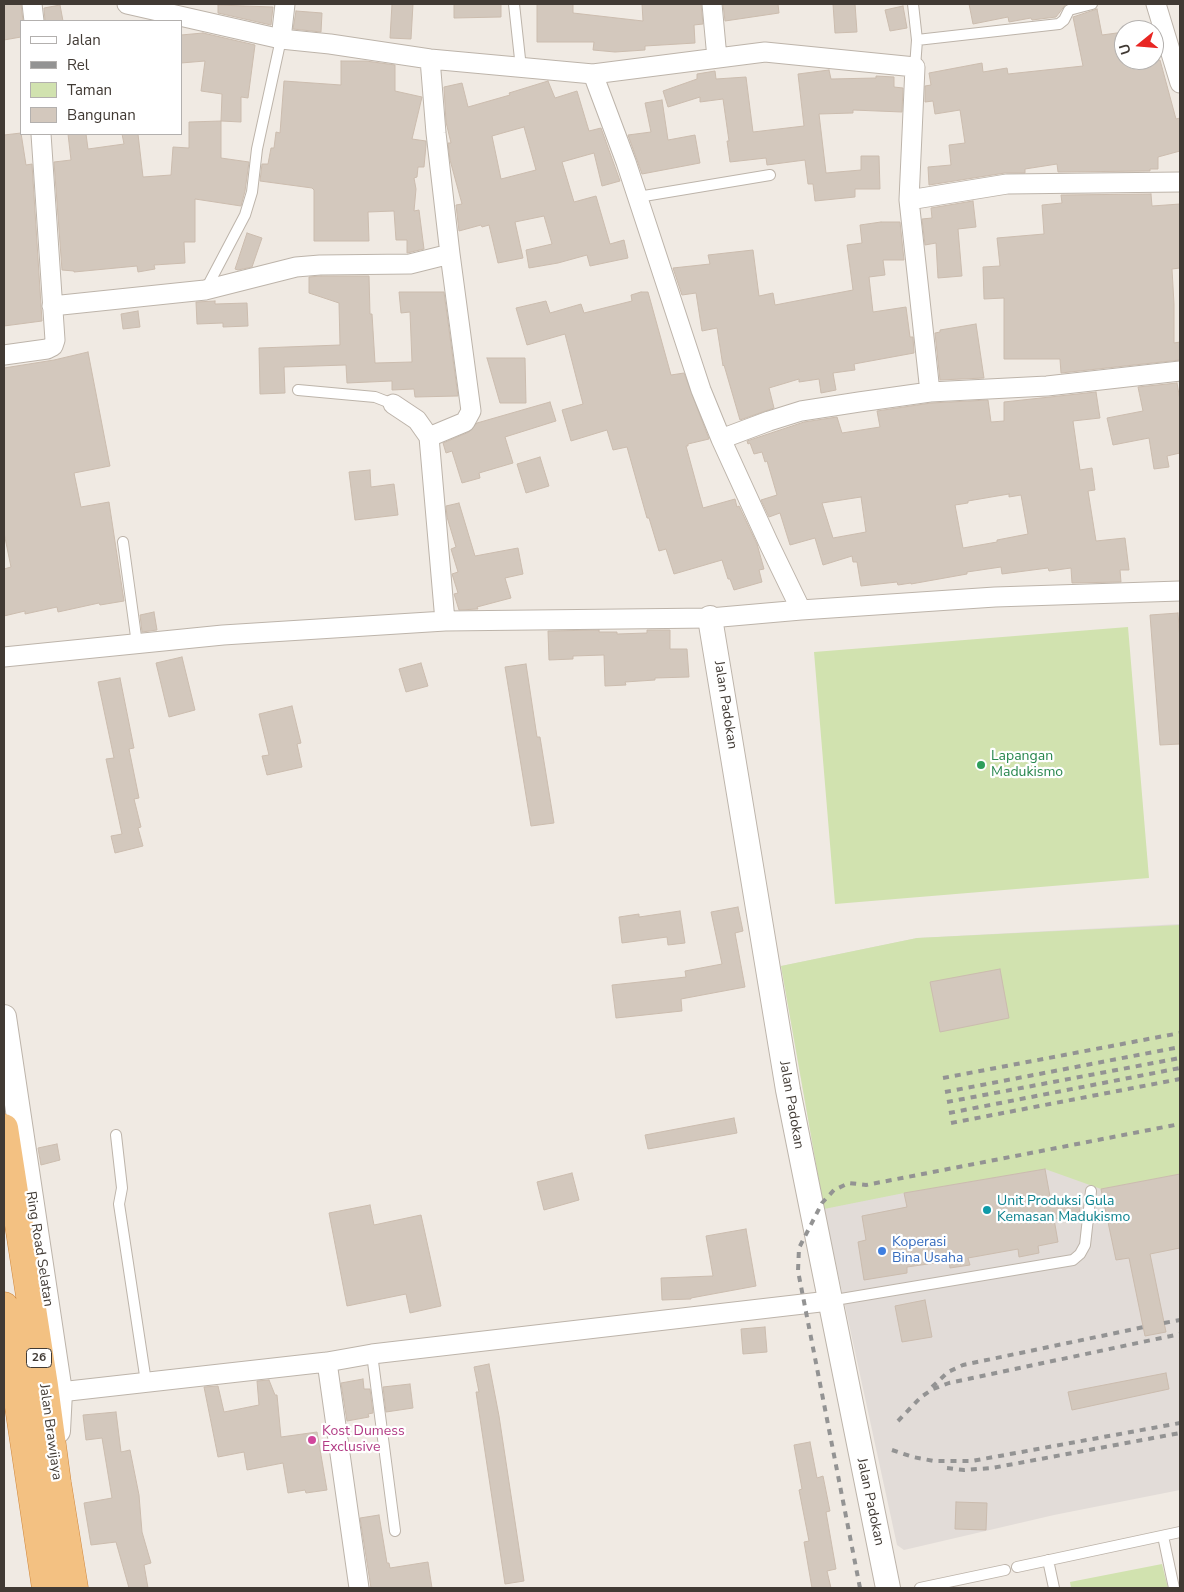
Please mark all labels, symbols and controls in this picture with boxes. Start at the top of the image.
legend [20,20,182,135]
north arrow [1114,20,1164,70]
text: Jalan [67,30,101,50]
text: U [1115,42,1136,57]
text: Rel [67,55,89,75]
text: Taman [67,80,112,100]
text: Bangunan [67,105,136,125]
street label: Jalan Padokan [710,660,740,750]
place label: Lapangan Madukismo [991,749,1063,782]
marker: Lapangan Madukismo [975,759,987,771]
street label: Jalan Padokan [775,1060,807,1150]
street label: Ring Road Selatan [22,1190,56,1308]
place label: Unit Produksi Gula Kemasan Madukismo [997,1194,1130,1226]
marker: Unit Produksi Gula Kemasan Madukismo [981,1204,993,1216]
place label: Koperasi Bina Usaha [892,1235,963,1268]
marker: Koperasi Bina Usaha [876,1245,888,1257]
road number: 26 [26,1349,52,1368]
street label: Jalan Brawijaya [35,1383,65,1481]
place label: Kost Dumess Exclusive [322,1424,405,1456]
marker: Kost Dumess Exclusive [306,1434,318,1446]
street label: Jalan Padokan [853,1457,887,1547]

